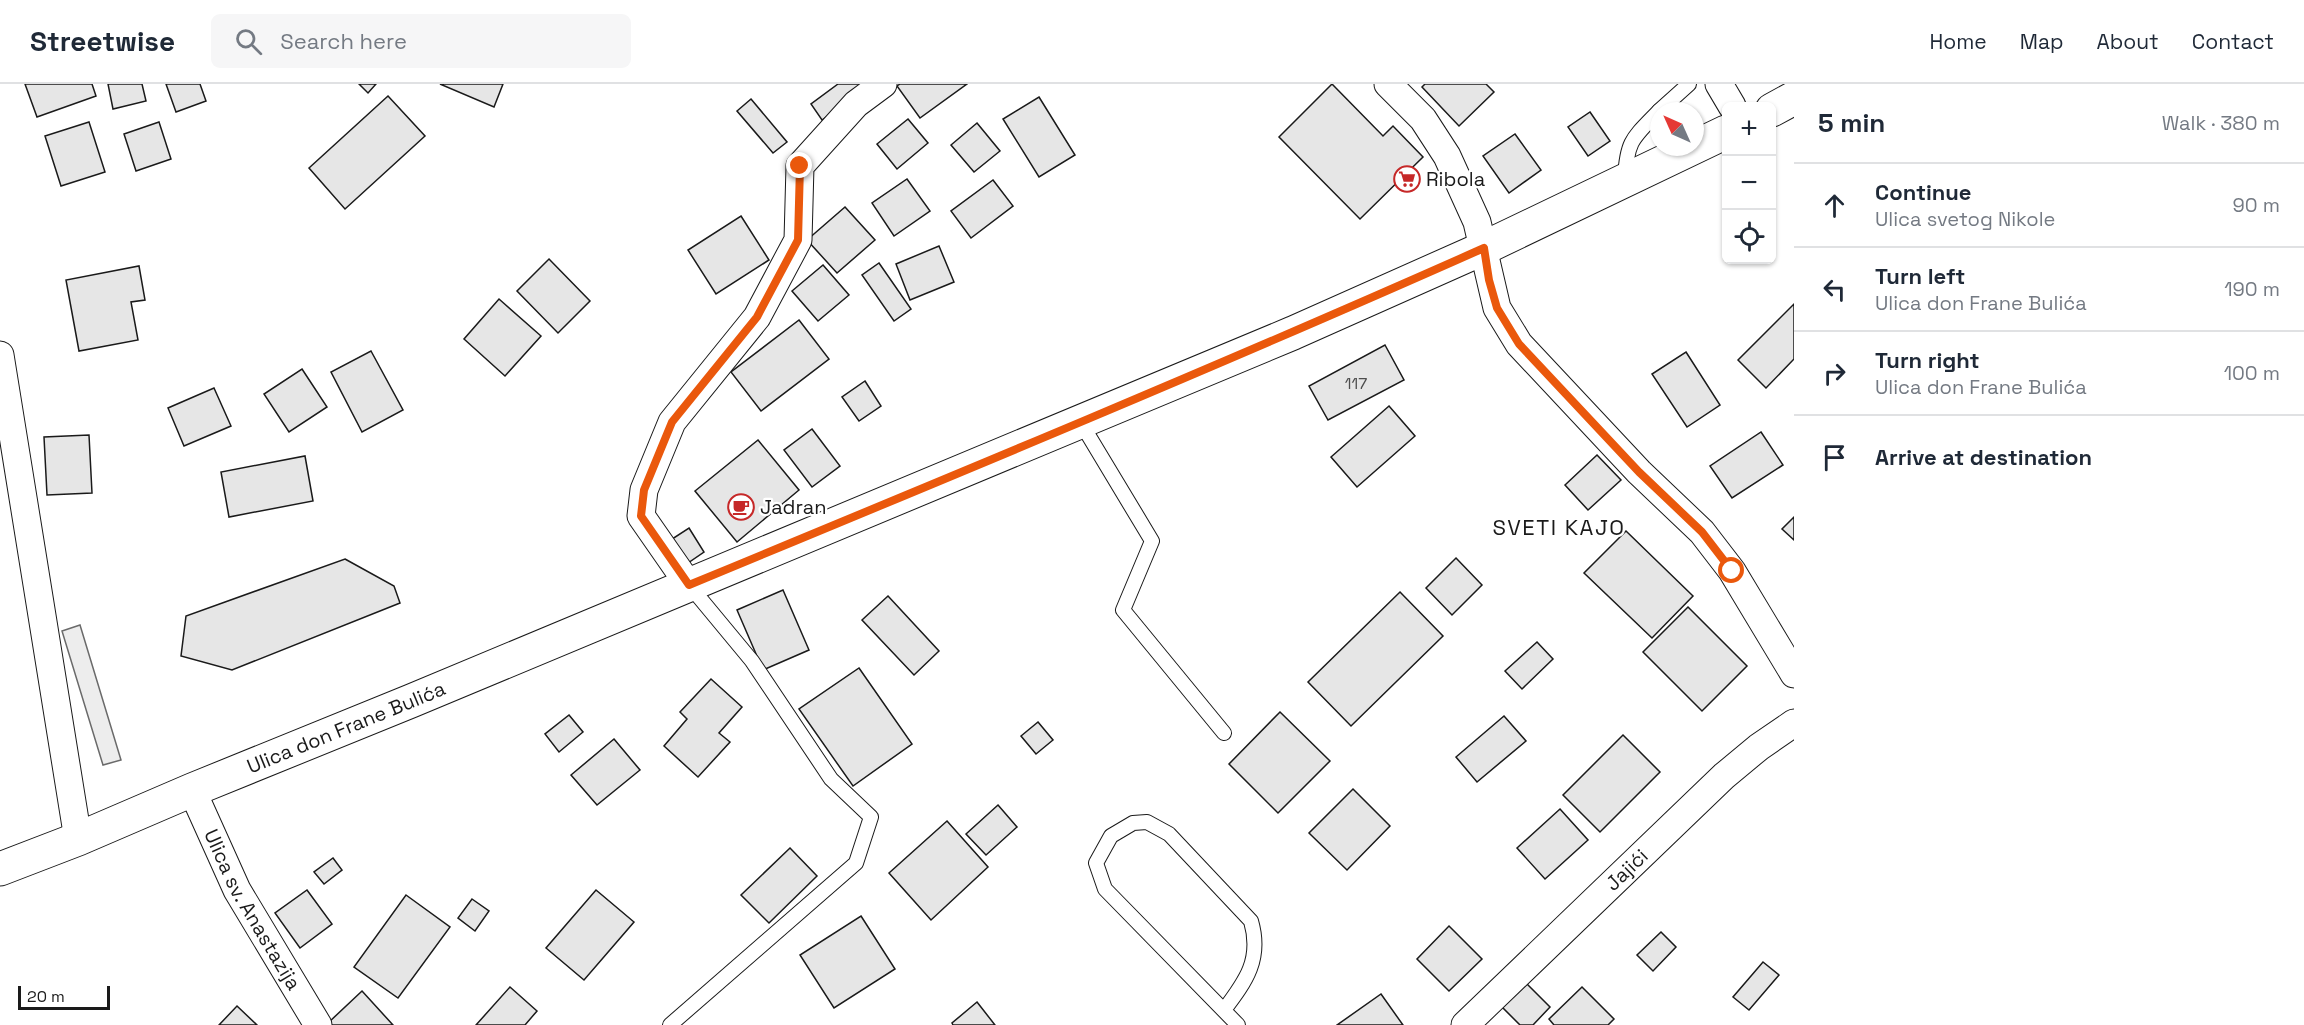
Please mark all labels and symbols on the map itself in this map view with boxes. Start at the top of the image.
north arrow [1650,102,1704,156]
route end [786,152,812,178]
supermarket icon: Ribola [1392,164,1422,194]
place label: Ribola [1426,166,1485,192]
house number: 117 [1345,373,1367,394]
cafe icon: Jadran [726,492,756,522]
place label: Jadran [760,494,826,520]
district label: SVETI KAJO [1493,513,1625,541]
route start [1718,557,1744,583]
street label: Ulica don Frane Bulića [243,675,449,779]
street label: Ulica sv. Anastazija [198,825,307,995]
street label: Jajići [1600,843,1653,896]
scale bar [18,983,110,1010]

